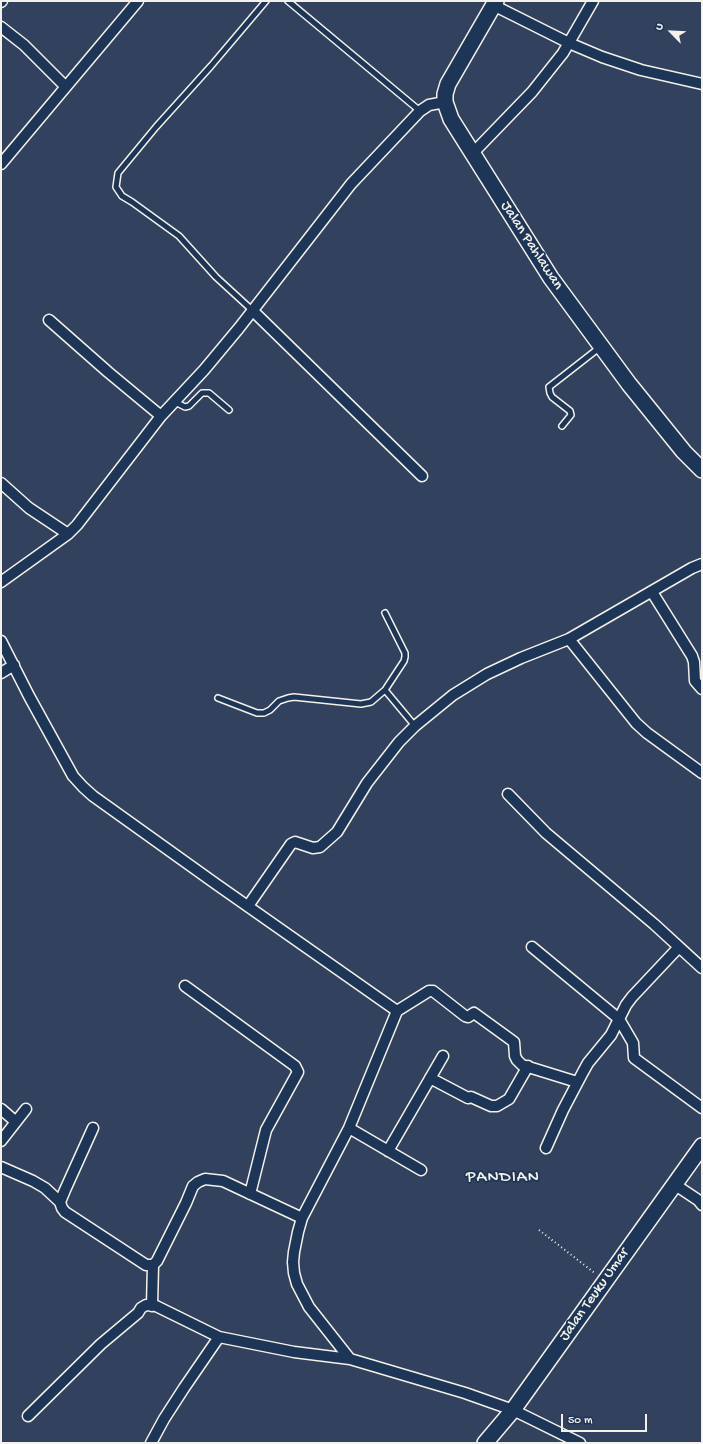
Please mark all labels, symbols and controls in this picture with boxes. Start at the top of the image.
north arrow [651,12,691,52]
text: U [653,22,667,32]
street label: Jalan Pahlawan [496,198,566,294]
district label: PANDIAN [466,1168,540,1188]
street label: Jalan Teuku Umar [556,1245,634,1345]
scale bar [563,1406,649,1432]
text: 50 m [568,1414,593,1428]

